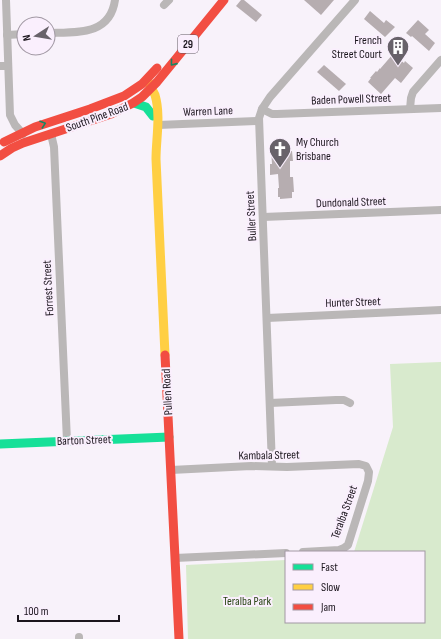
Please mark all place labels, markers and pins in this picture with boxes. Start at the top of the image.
place label: French Street Court [332,33,382,62]
building icon: French Street Court [385,34,411,67]
place label: My Church Brisbane [296,135,339,164]
church icon: My Church Brisbane [267,136,293,169]

